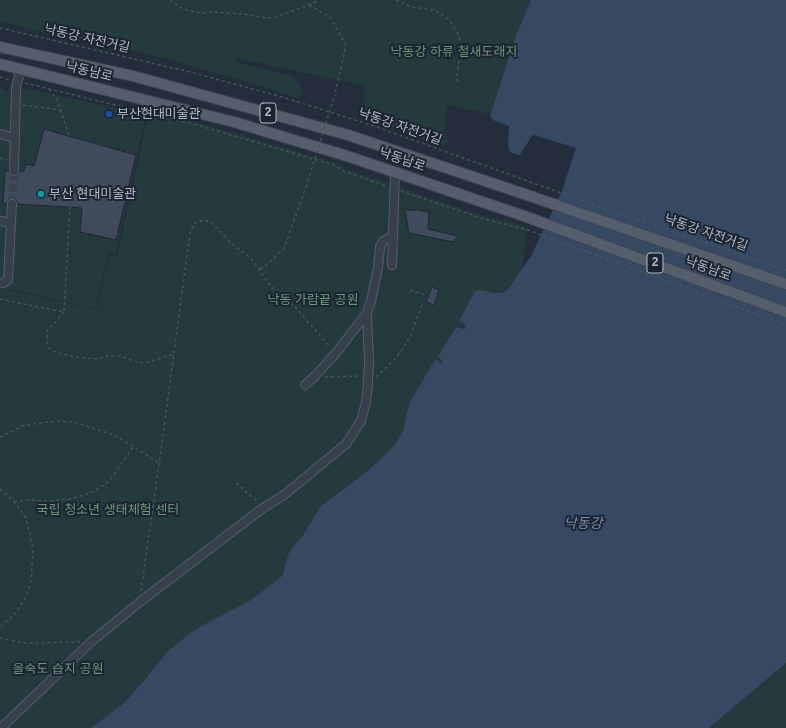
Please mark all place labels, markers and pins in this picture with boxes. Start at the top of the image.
place label: 부산현대미술관 [117,106,201,122]
marker: 부산현대미술관 [104,109,114,119]
place label: 부산 현대미술관 [49,186,136,202]
marker: 부산 현대미술관 [36,189,46,199]

